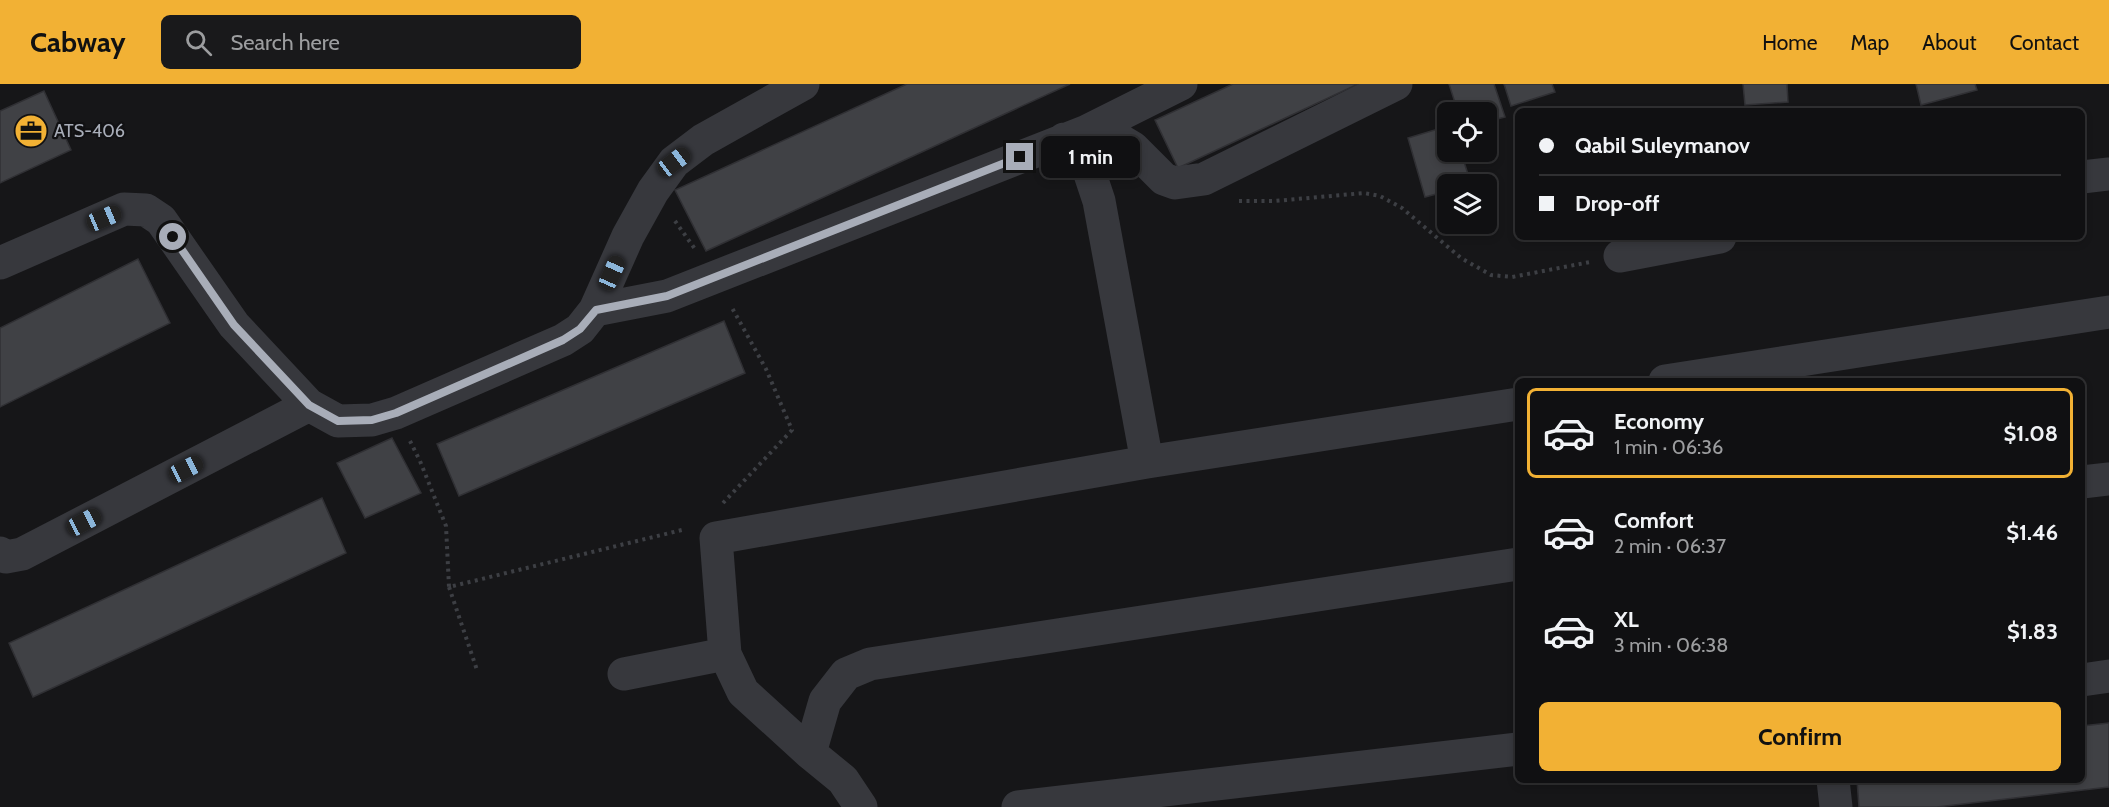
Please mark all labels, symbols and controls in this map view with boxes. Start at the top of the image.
search box [161,15,581,69]
text: Cabway [30,25,125,59]
icon: search [182,26,215,59]
text: Search here [230,29,340,56]
text: Home [1762,30,1818,55]
text: Map [1851,30,1889,55]
text: About [1922,30,1976,55]
text: Contact [2009,30,2079,55]
map controls [1437,102,1497,234]
button: locate [1437,102,1497,162]
office icon: ATS-406 [13,113,49,149]
place label: ATS-406 [54,120,125,142]
text: Qabil Suleymanov [1575,132,1750,159]
callout: 1 min [1041,136,1140,178]
route end [1006,143,1033,170]
car [654,144,694,180]
text: 1 min [1068,145,1113,169]
button: layers [1437,174,1497,234]
text: Drop-off [1575,190,1659,217]
car [84,203,124,233]
route start [159,223,186,250]
car [596,253,628,293]
icon: car [1542,406,1596,460]
text: Economy [1614,408,1704,435]
text: $1.08 [2004,420,2058,447]
text: 1 min · 06:36 [1614,435,1723,459]
car [166,453,206,485]
icon: car [1542,505,1596,559]
car [64,506,104,538]
text: Comfort [1614,507,1693,534]
text: $1.46 [2006,519,2058,546]
text: 2 min · 06:37 [1614,534,1726,558]
icon: car [1542,604,1596,658]
text: XL [1614,606,1639,633]
text: $1.83 [2007,618,2058,645]
text: 3 min · 06:38 [1614,633,1728,657]
button: Confirm [1539,702,2061,771]

